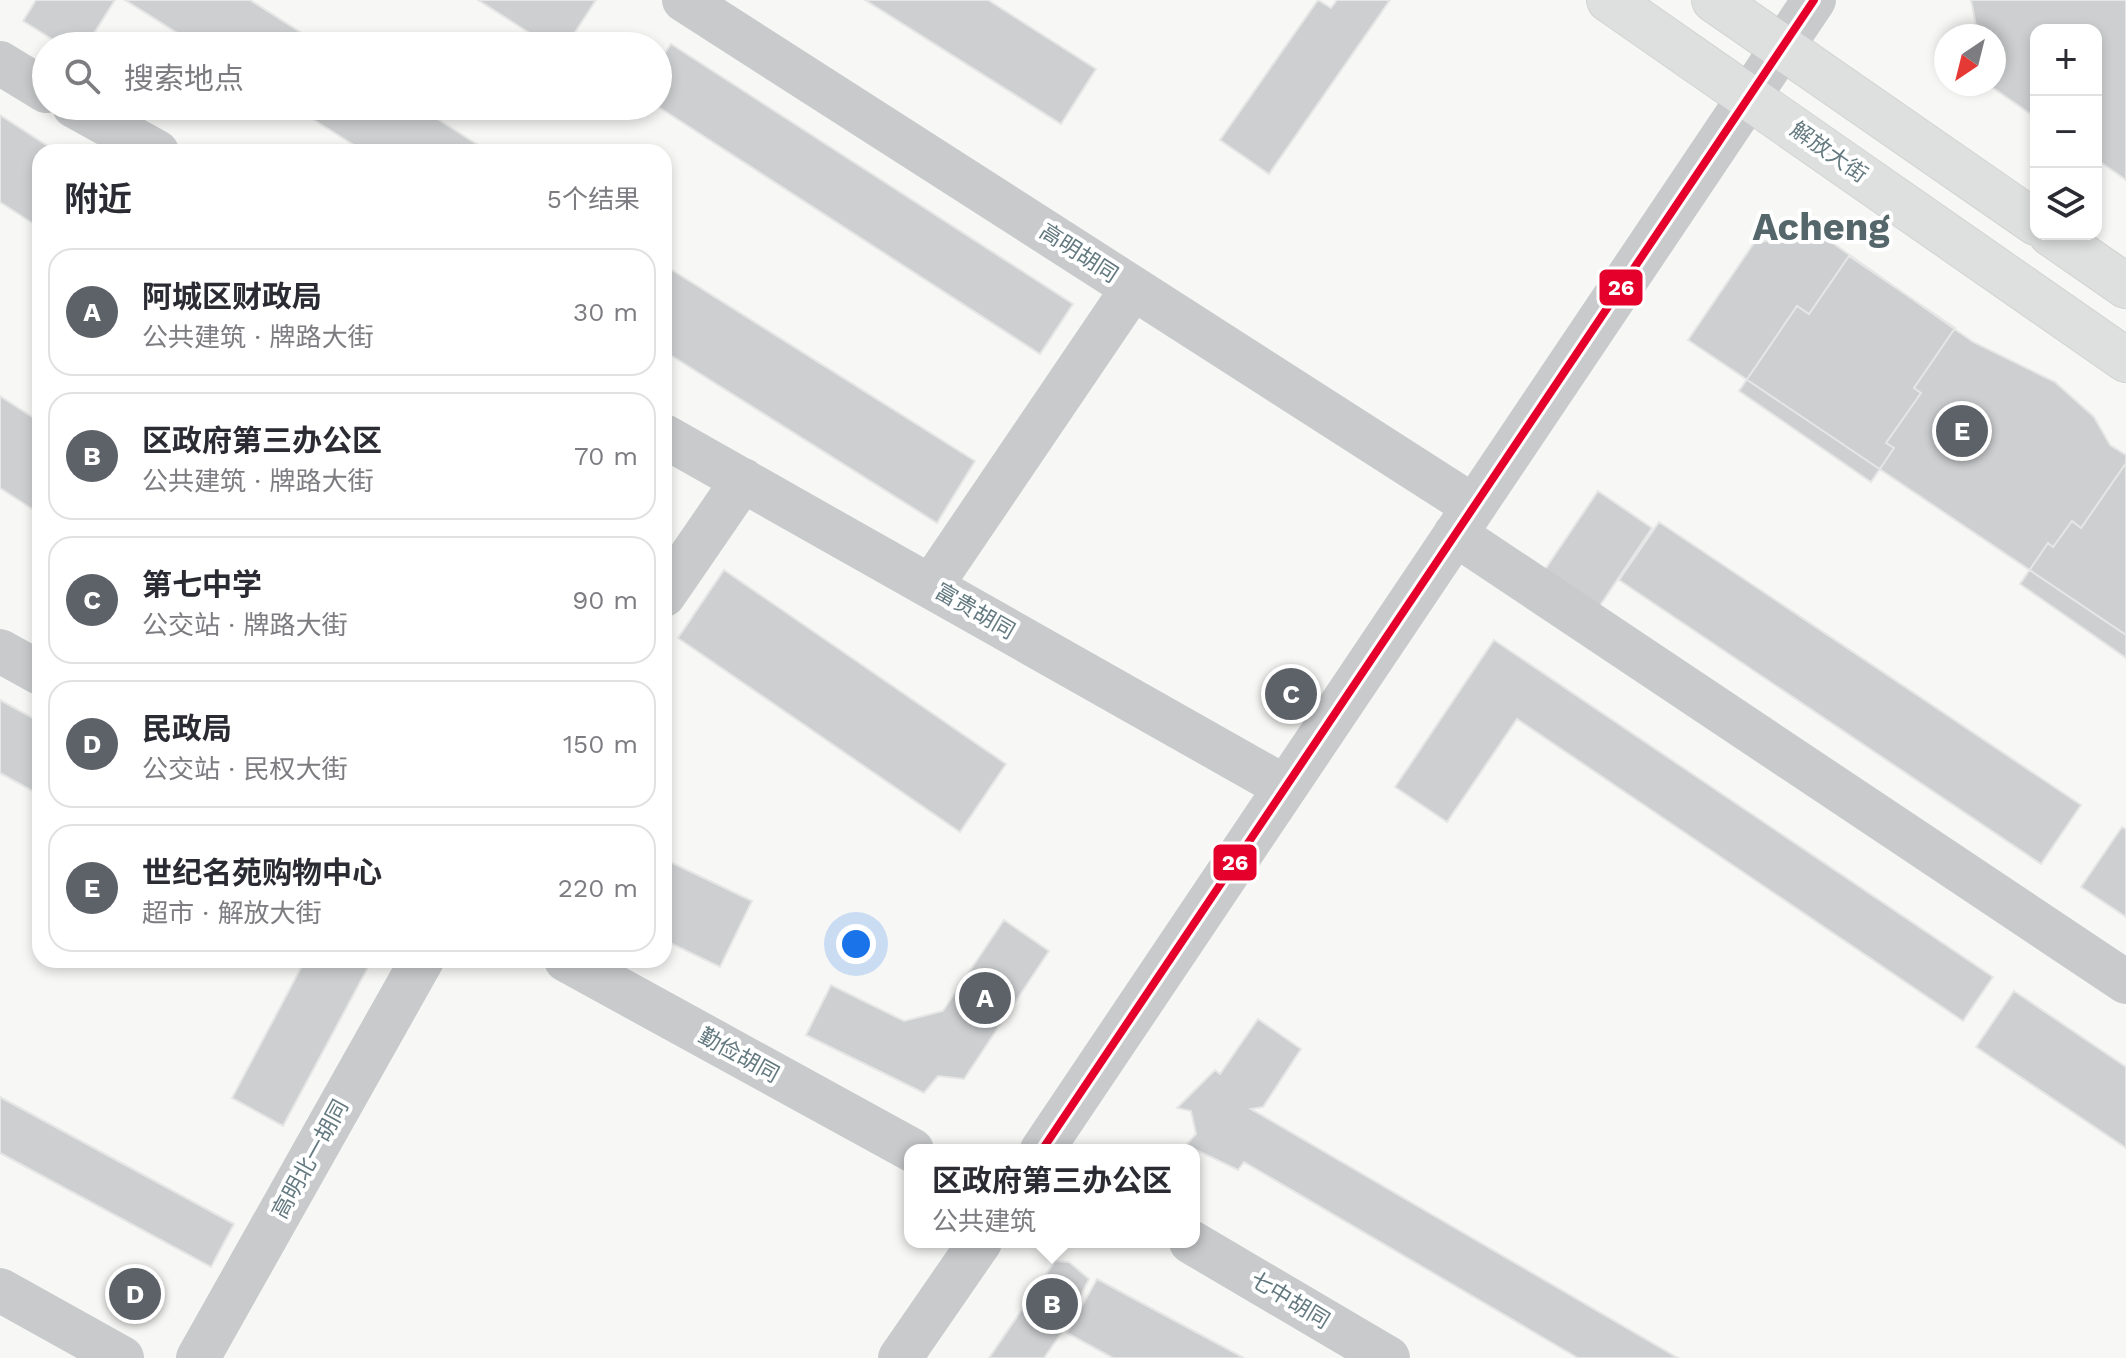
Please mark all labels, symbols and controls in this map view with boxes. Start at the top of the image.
north arrow [1934,24,2006,96]
map controls [2030,24,2102,240]
button: + [2030,24,2102,96]
search box [32,32,672,120]
icon: search [60,54,104,98]
text: 搜索地点 [124,61,244,96]
button: − [2030,96,2102,168]
street label: 解放大街 [1786,117,1872,187]
button: layers [2030,168,2102,240]
text: 附近 [64,179,132,219]
text: 5个结果 [547,184,640,214]
district label: Acheng [1752,205,1890,249]
street label: 高明胡同 [1035,219,1123,287]
line badge: 26 [1598,268,1644,307]
text: 26 [1608,275,1634,300]
text: 阿城区财政局 [142,279,322,314]
text: A [83,297,101,327]
text: 30 m [573,297,638,327]
text: 公共建筑 · 牌路大街 [142,322,374,352]
pin: E [1936,401,1988,461]
text: 区政府第三办公区 [142,423,382,458]
text: B [83,441,101,471]
text: 70 m [574,441,638,471]
text: 公共建筑 · 牌路大街 [142,466,374,496]
text: 第七中学 [142,567,262,602]
street label: 富贵胡同 [931,578,1019,644]
text: C [83,585,101,615]
text: 90 m [572,585,638,615]
text: 公交站 · 牌路大街 [142,610,348,640]
pin: C [1265,664,1317,724]
text: 民政局 [142,711,232,746]
text: D [83,729,101,759]
text: 150 m [563,729,638,759]
text: 公交站 · 民权大街 [142,754,348,784]
line badge: 26 [1212,843,1258,882]
text: 26 [1222,850,1248,875]
text: 世纪名苑购物中心 [142,855,382,890]
text: E [84,873,100,903]
text: 220 m [558,873,638,903]
text: 超市 · 解放大街 [142,898,322,928]
your location [836,924,876,964]
pin: A [959,968,1011,1028]
street label: 勤俭胡同 [694,1023,784,1087]
street label: 高明北一胡同 [267,1095,353,1223]
popup [904,1144,1200,1248]
text: 区政府第三办公区 [932,1163,1172,1198]
text: 公共建筑 [932,1206,1036,1236]
pin: D [109,1264,161,1324]
street label: 七中胡同 [1246,1267,1334,1333]
pin: B [1026,1274,1078,1334]

